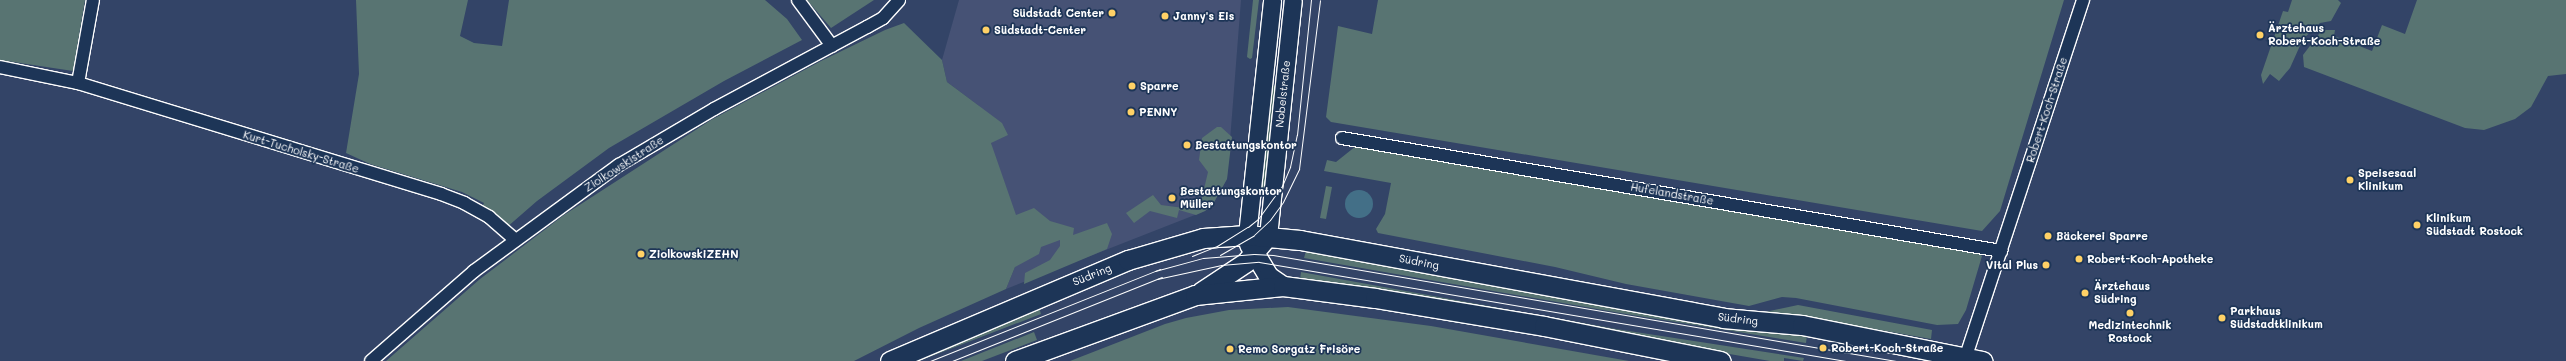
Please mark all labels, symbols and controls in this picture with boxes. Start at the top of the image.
place label: Südstadt Center [1013,6,1104,20]
marker: Südstadt Center [1107,8,1117,18]
place label: Janny's Eis [1173,9,1234,23]
marker: Janny's Eis [1160,11,1170,21]
place label: Ärztehaus Robert-Koch-Straße [2268,22,2380,48]
place label: Südstadt-Center [994,23,1086,37]
marker: Südstadt-Center [981,25,991,35]
marker: Ärztehaus Robert-Koch-Straße [2255,30,2265,40]
street label: Robert-Koch-Straße [2024,56,2070,164]
street label: Nobelstraße [1273,60,1293,128]
place label: Sparre [1140,79,1179,93]
marker: Sparre [1127,81,1137,91]
place label: PENNY [1139,105,1177,119]
marker: PENNY [1126,107,1136,117]
street label: Kurt-Tucholsky-Straße [241,128,361,176]
street label: Ziolkowskistraße [582,133,666,195]
place label: Bestattungskontor [1195,138,1297,152]
marker: Bestattungskontor [1182,140,1192,150]
place label: Speisesaal Klinikum [2358,167,2416,193]
marker: Speisesaal Klinikum [2345,175,2355,185]
street label: Hufelandstraße [1630,180,1714,208]
place label: Bestattungskontor Müller [1180,185,1282,211]
marker: Bestattungskontor Müller [1167,193,1177,203]
place label: Klinikum Südstadt Rostock [2426,212,2523,238]
marker: Klinikum Südstadt Rostock [2411,219,2423,231]
place label: Bäckerei Sparre [2056,229,2148,243]
marker: Bäckerei Sparre [2043,231,2053,241]
place label: ZiolkowskiZEHN [649,247,738,261]
marker: ZiolkowskiZEHN [636,249,646,259]
street label: Südring [1398,252,1440,272]
place label: Robert-Koch-Apotheke [2087,252,2213,266]
marker: Robert-Koch-Apotheke [2074,254,2084,264]
place label: Vital Plus [1986,258,2038,272]
marker: Vital Plus [2041,260,2051,270]
street label: Südring [1071,261,1113,289]
place label: Ärztehaus Südring [2094,280,2150,306]
marker: Ärztehaus Südring [2079,287,2091,299]
place label: Parkhaus Südstadtklinikum [2230,305,2323,331]
marker: Medizintechnik Rostock [2125,308,2135,318]
street label: Südring [1717,310,1759,328]
marker: Parkhaus Südstadtklinikum [2217,313,2227,323]
place label: Medizintechnik Rostock [2089,319,2171,345]
place label: Robert-Koch-Straße [1831,341,1943,355]
place label: Remo Sorgatz Frisöre [1238,342,1360,356]
marker: Robert-Koch-Straße [1818,343,1828,353]
marker: Remo Sorgatz Frisöre [1225,344,1235,354]

